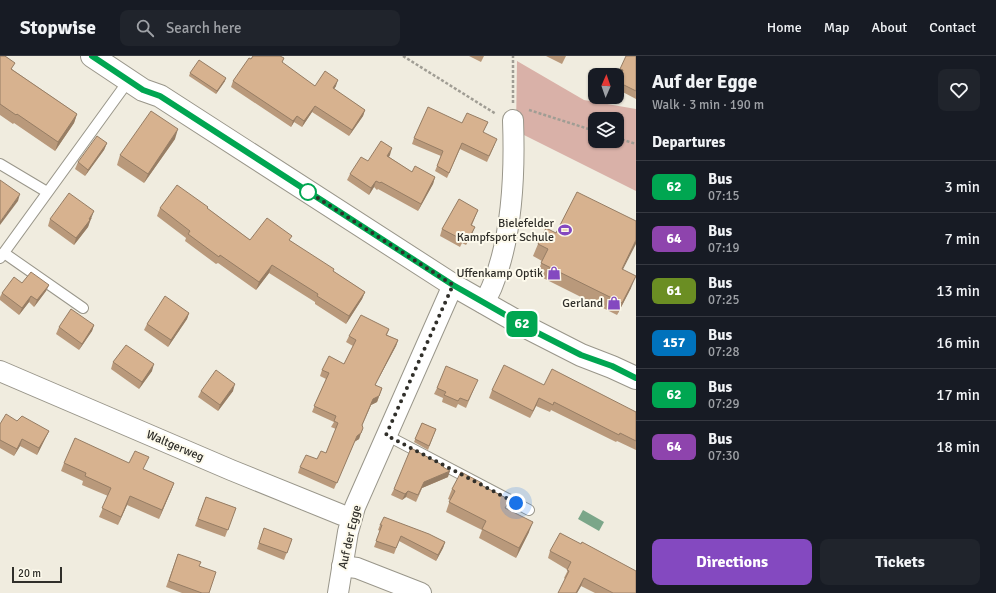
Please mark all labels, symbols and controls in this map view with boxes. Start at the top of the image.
search box [120,10,400,46]
text: Stopwise [20,16,96,40]
icon: search [134,17,156,39]
text: Search here [166,19,242,37]
text: Home [767,19,802,36]
text: Map [824,19,849,36]
text: About [871,19,907,36]
text: Contact [929,19,976,36]
north arrow [588,68,624,104]
map controls [588,68,624,148]
button: heart [938,69,980,111]
text: Auf der Egge [652,70,757,94]
text: Walk · 3 min · 190 m [652,97,764,113]
button: layers [588,112,624,148]
text: Departures [652,133,725,151]
text: Bus [708,170,732,188]
text: 62 [666,178,682,195]
text: 3 min [944,178,980,196]
unlabelled marker [299,183,317,201]
text: 07:15 [708,188,740,204]
place label: Bielefelder Kampfsport Schule [457,216,555,245]
sports icon: Bielefelder Kampfsport Schule [557,222,573,238]
text: Bus [708,222,732,240]
text: 64 [666,230,682,247]
text: 7 min [944,230,980,248]
text: 07:19 [708,240,740,256]
shop icon: Uffenkamp Optik [546,265,562,281]
place label: Uffenkamp Optik [456,266,543,281]
text: Bus [708,274,732,292]
text: 61 [666,282,682,299]
text: 13 min [936,282,980,300]
text: 07:25 [708,292,740,308]
shop icon: Gerland [606,295,622,311]
place label: Gerland [562,296,603,311]
line badge: 62 [504,311,540,337]
text: 62 [514,315,530,332]
text: Bus [708,326,732,344]
text: 157 [663,334,685,351]
text: 16 min [936,334,980,352]
text: 07:28 [708,344,740,360]
text: Bus [708,378,732,396]
text: 62 [666,386,682,403]
text: 17 min [936,386,980,404]
text: 07:29 [708,396,740,412]
street label: Waltgerweg [144,427,206,465]
text: Bus [708,430,732,448]
text: 64 [666,438,682,455]
text: 18 min [936,438,980,456]
text: 07:30 [708,448,740,464]
your location [506,493,526,513]
street label: Auf der Egge [335,504,365,570]
button: Directions [652,539,812,585]
button: Tickets [820,539,980,585]
scale bar [12,565,62,584]
text: 20 m [18,567,41,580]

